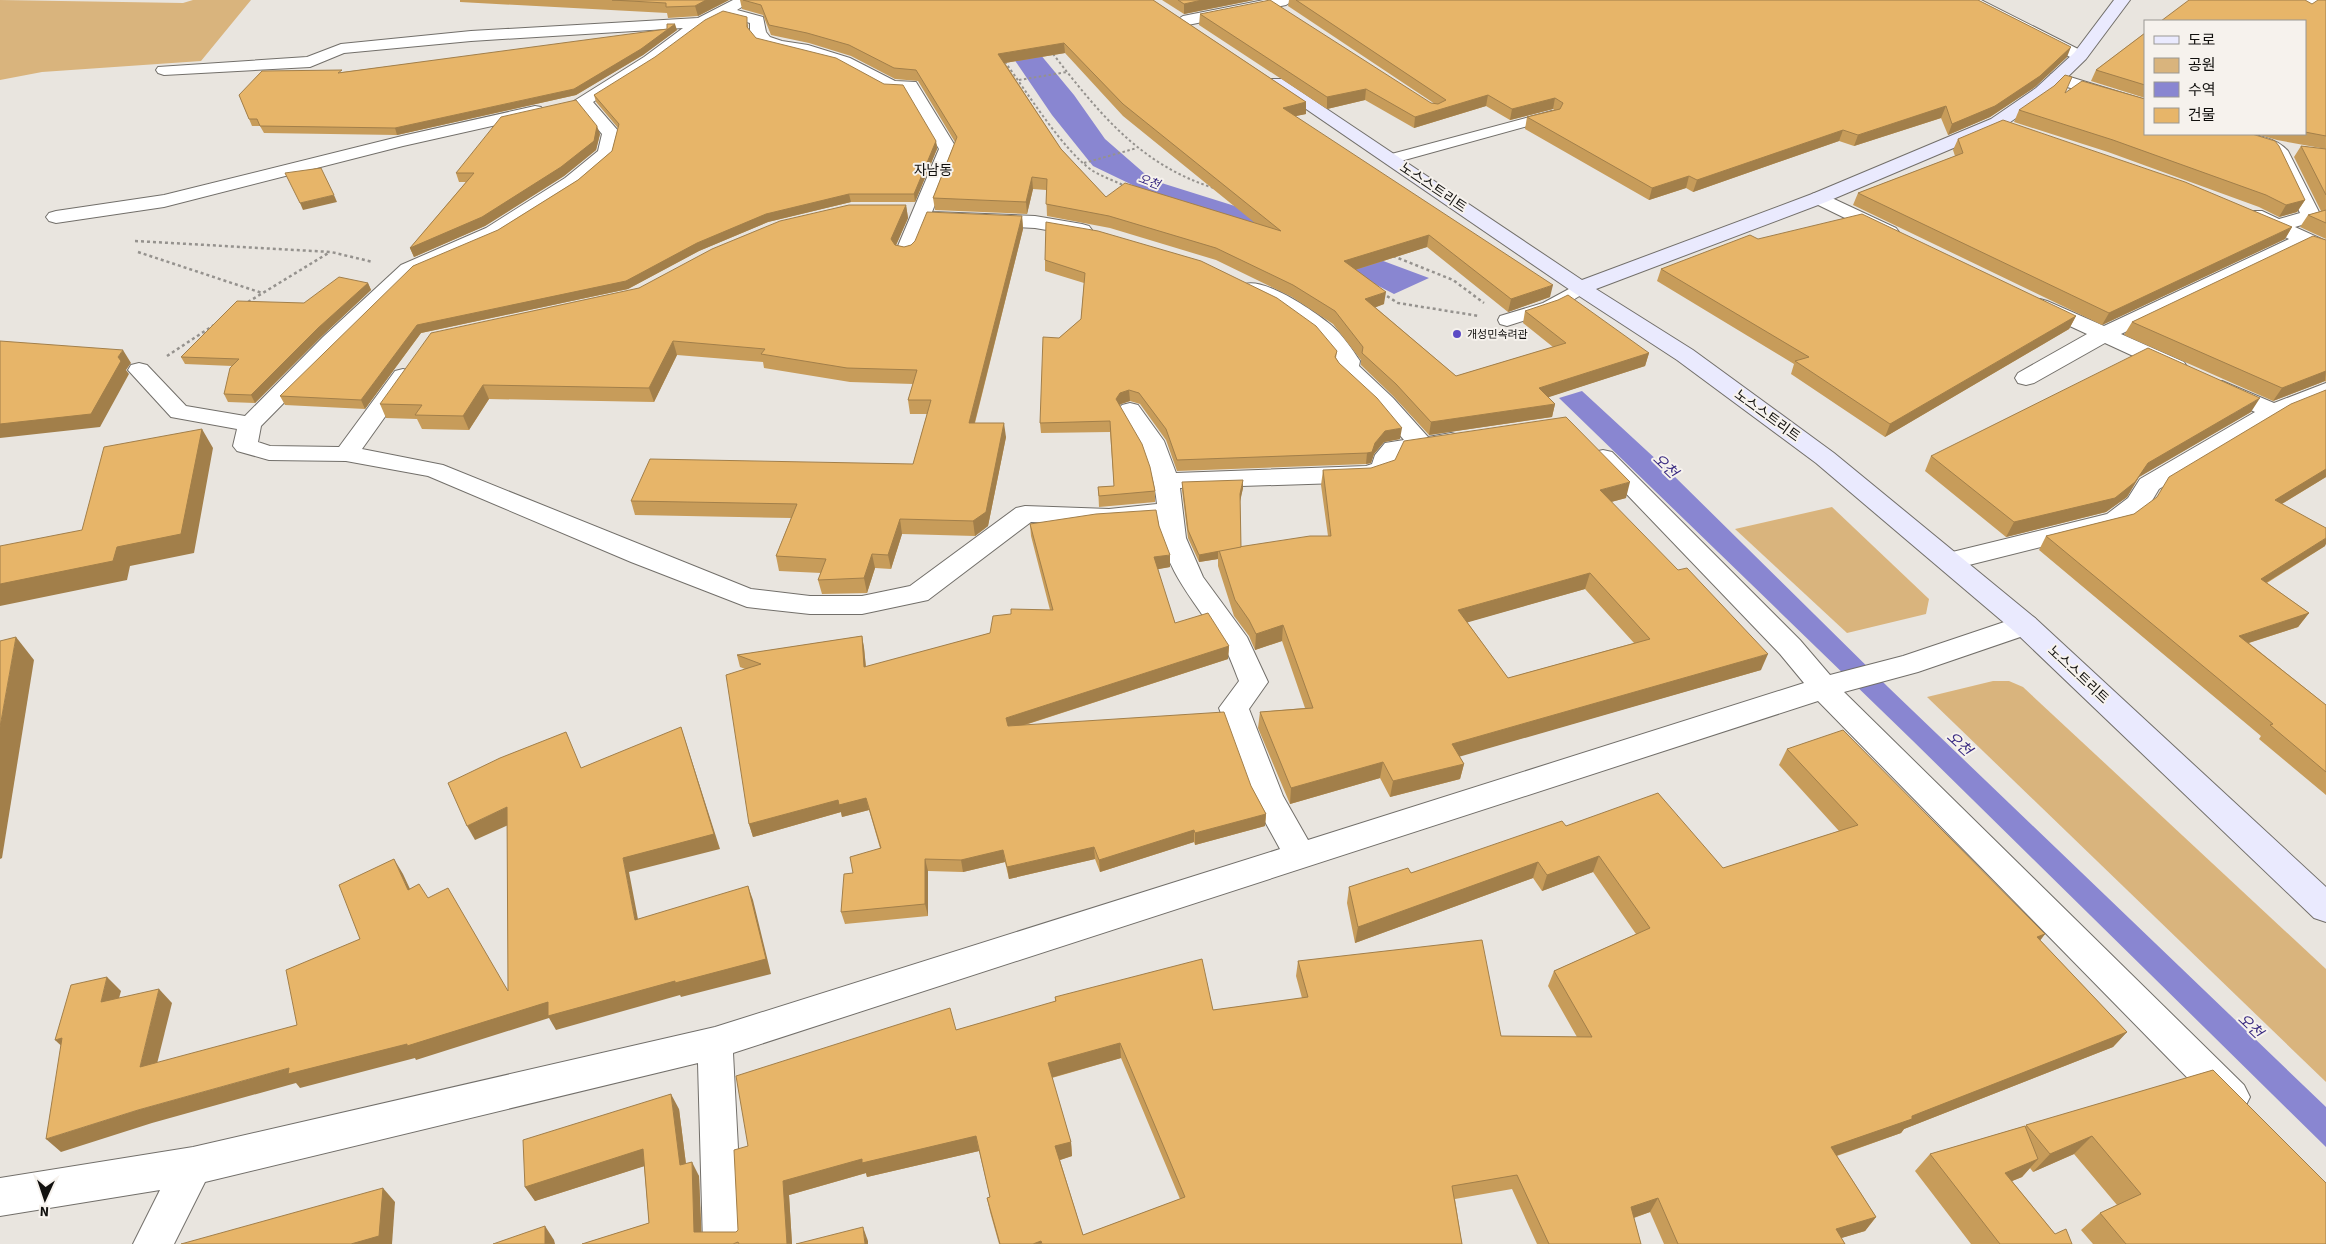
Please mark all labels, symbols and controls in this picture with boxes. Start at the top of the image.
legend [2144,20,2306,135]
text: 도로 [2188,30,2216,51]
text: 공원 [2188,55,2216,76]
text: 수역 [2188,80,2216,101]
text: 건물 [2188,105,2216,126]
street label: 노스스트리트 [1395,158,1471,218]
district label: 자남동 [914,161,952,181]
water label: 오천 [1136,170,1164,194]
place label: 개성민속려관 [1467,327,1528,342]
marker: 개성민속려관 [1451,328,1463,340]
street label: 노스스트리트 [1730,385,1804,447]
water label: 오천 [1648,449,1684,485]
street label: 노스스트리트 [2043,641,2113,709]
water label: 오천 [1942,727,1978,763]
water label: 오천 [2233,1009,2269,1045]
north arrow [20,1174,70,1224]
text: N [39,1201,50,1221]

